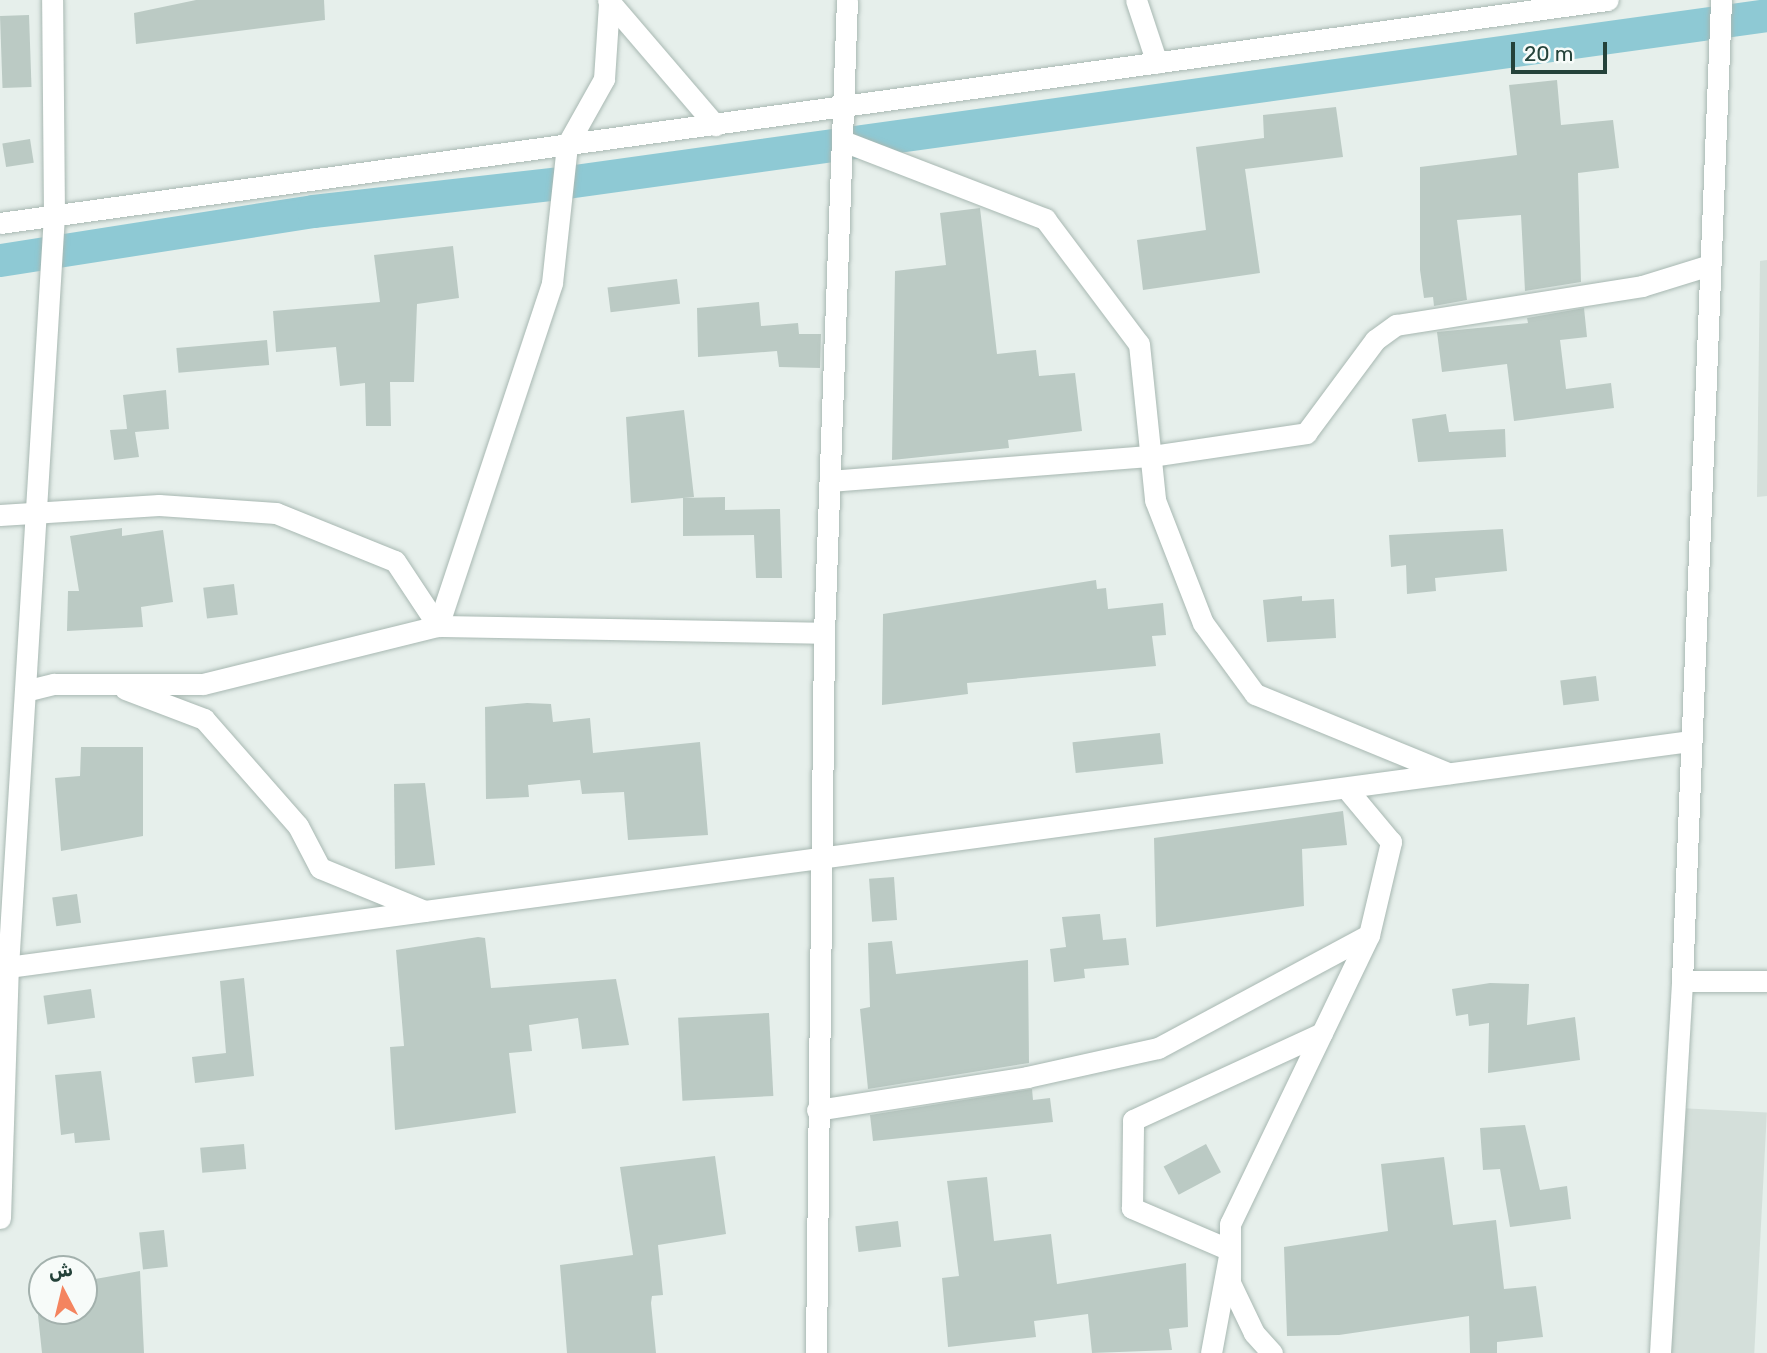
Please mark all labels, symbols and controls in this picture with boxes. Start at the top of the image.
scale bar [1515,28,1611,72]
text: 20 m [1524,41,1573,66]
north arrow [28,1255,98,1325]
text: ش [47,1258,74,1284]

